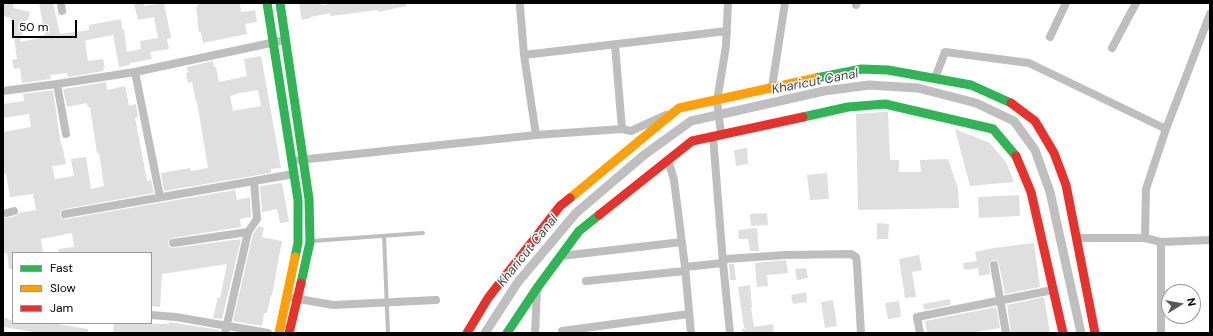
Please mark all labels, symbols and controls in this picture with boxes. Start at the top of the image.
scale bar [14,12,79,38]
text: 50 m [19,19,48,35]
water label: Kharicut Canal [770,66,860,98]
water label: Kharicut Canal [494,212,562,290]
legend [12,252,152,324]
text: Fast [50,260,73,276]
text: Slow [50,280,76,296]
north arrow [1161,284,1201,324]
text: N [1184,297,1199,307]
text: Jam [50,300,73,316]

